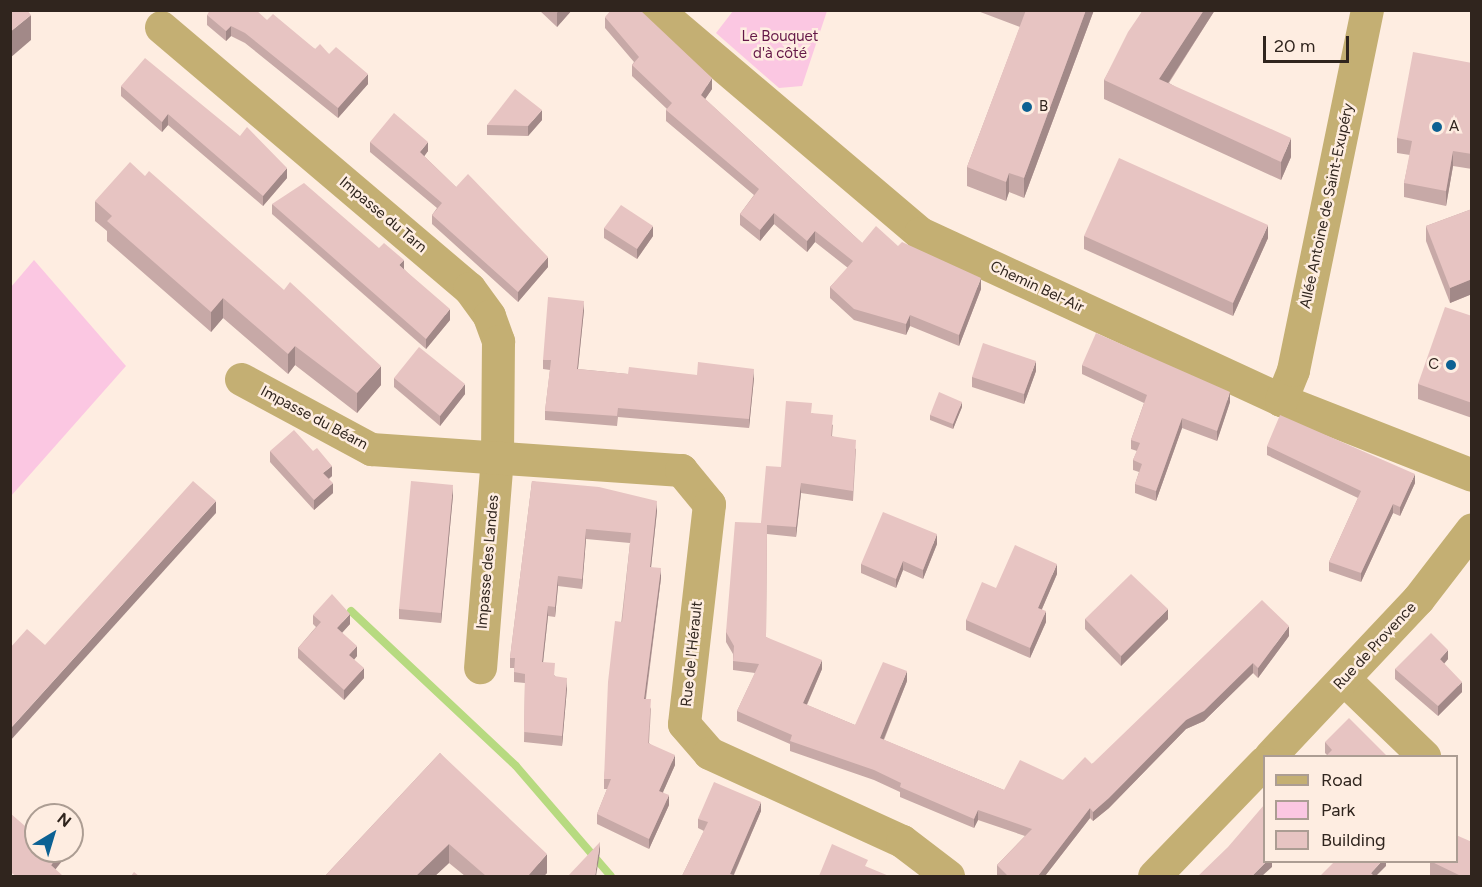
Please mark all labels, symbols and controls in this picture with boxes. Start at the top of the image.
scale bar [1266,24,1352,62]
park label: Le Bouquet d'à côté [742,27,818,62]
text: 20 m [1274,35,1315,57]
place label: B [1039,98,1048,116]
marker: B [1020,100,1034,114]
street label: Allée Antoine de Saint-Exupéry [1296,102,1358,310]
place label: A [1449,118,1459,136]
marker: A [1430,120,1444,134]
street label: Impasse du Tarn [336,173,430,257]
street label: Chemin Bel-Air [987,257,1087,317]
place label: C [1428,356,1439,374]
marker: C [1444,358,1458,372]
street label: Impasse du Béarn [257,382,371,454]
street label: Impasse des Landes [473,494,503,630]
street label: Rue de Provence [1330,599,1420,693]
street label: Rue de l'Hérault [678,600,706,708]
legend [1263,755,1458,863]
text: Road [1321,769,1362,791]
text: Park [1321,799,1355,821]
north arrow [24,803,84,863]
text: N [53,809,75,831]
text: Building [1321,829,1386,851]

